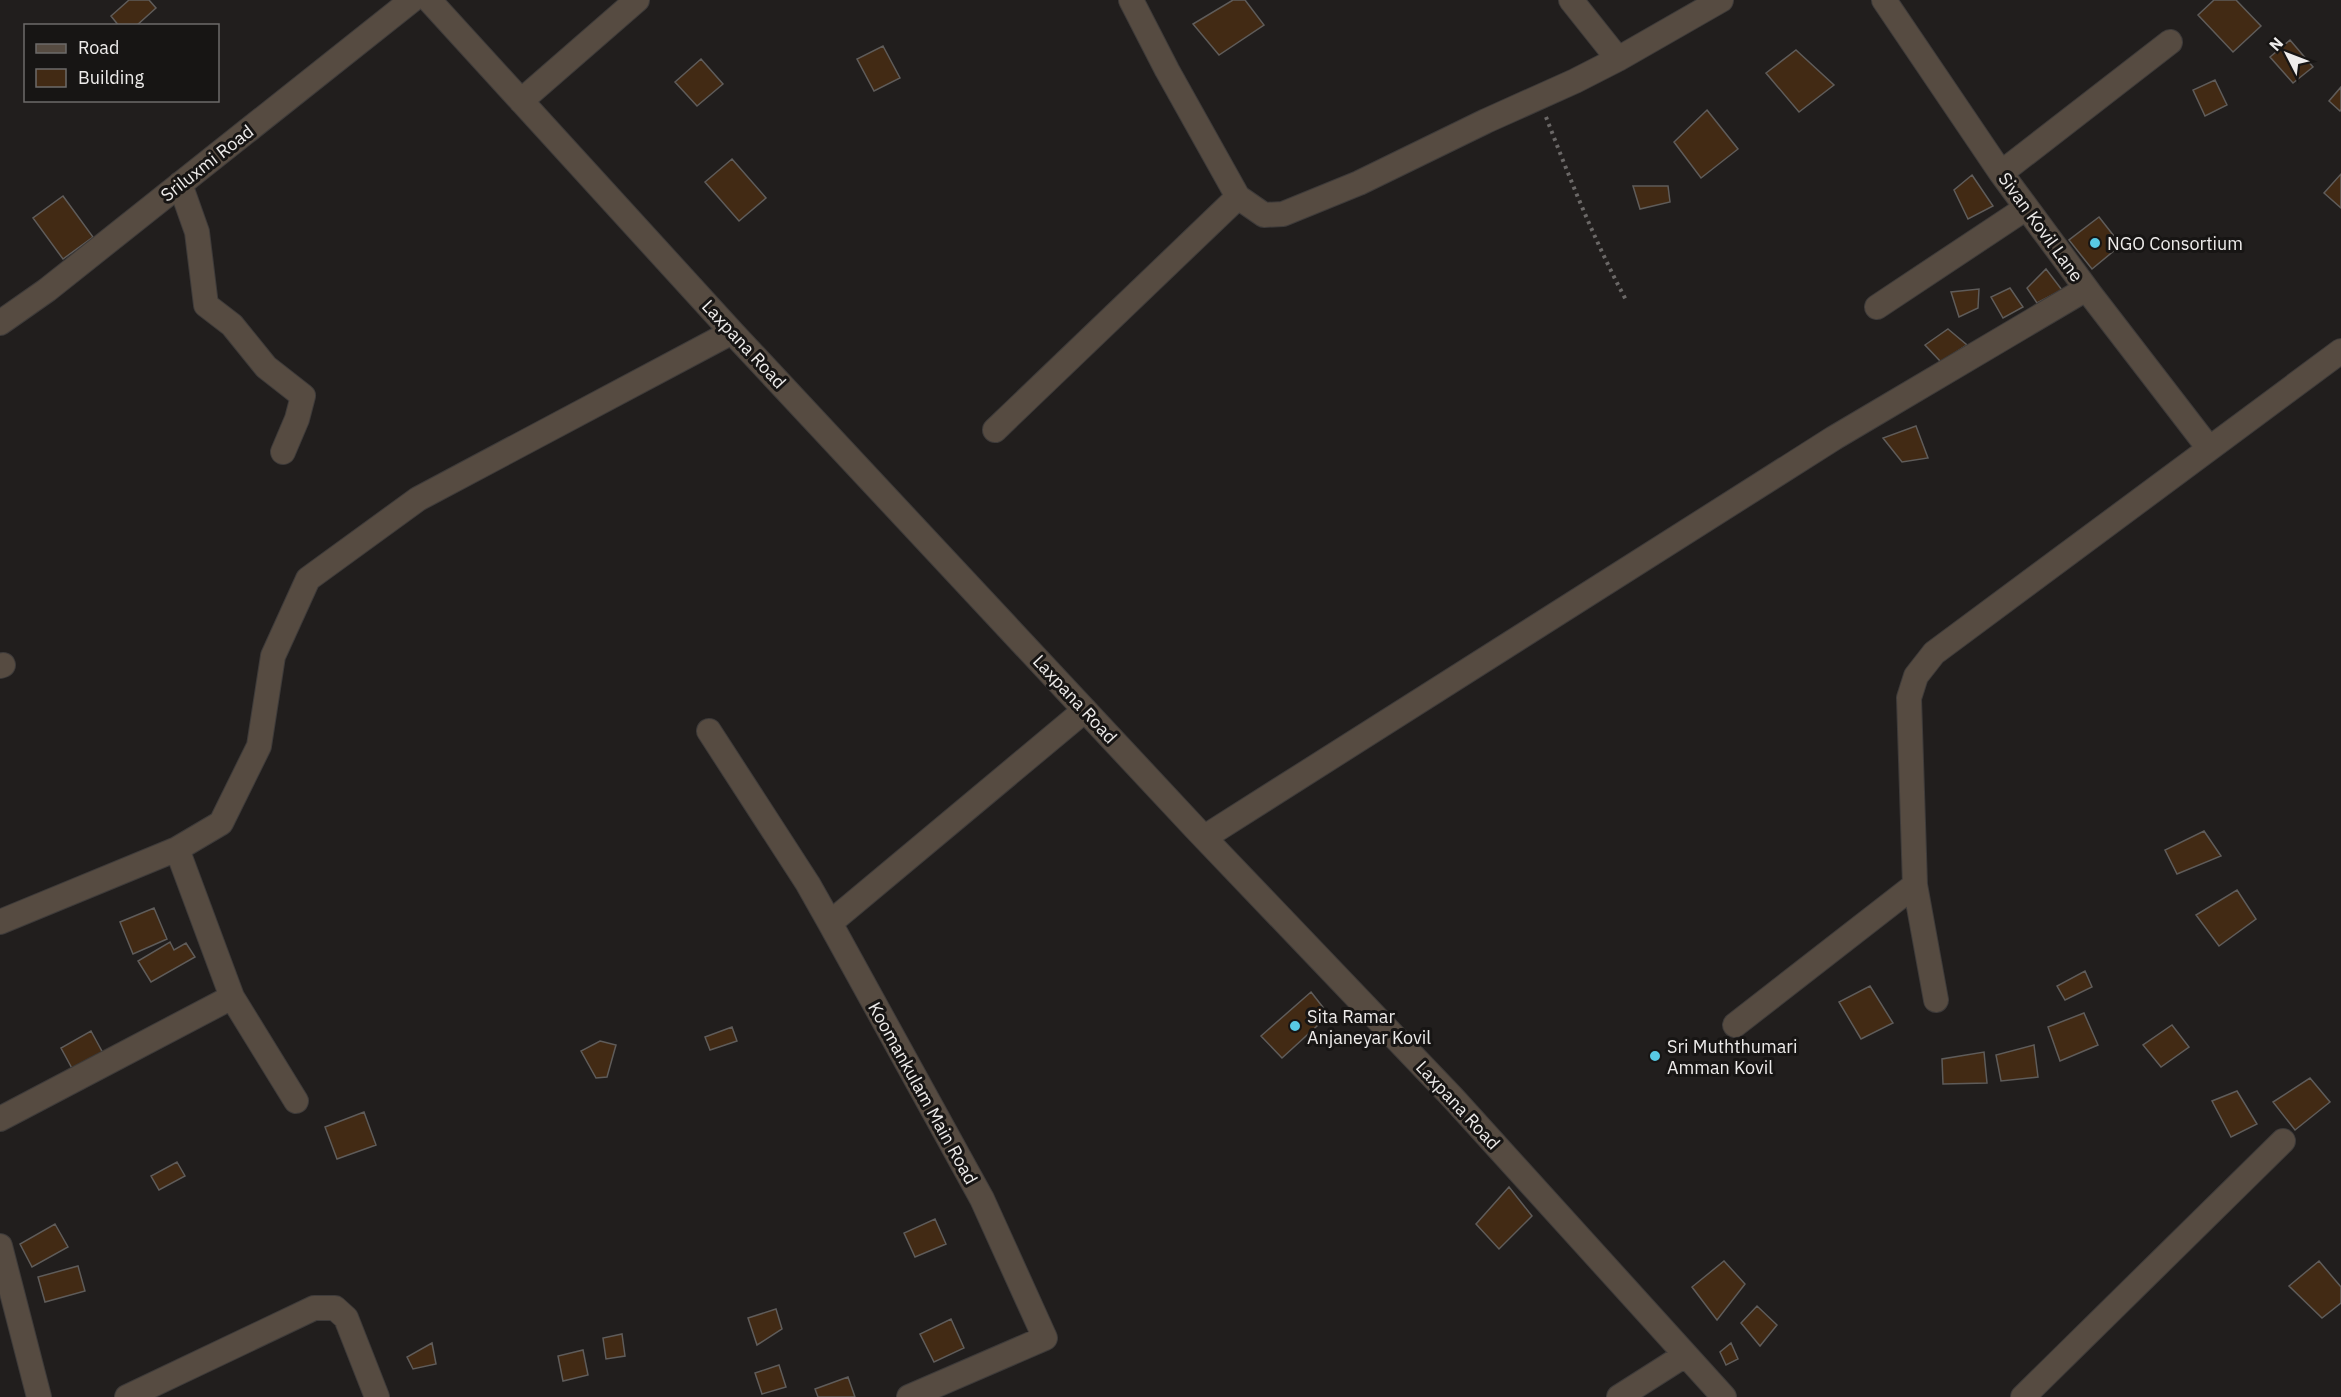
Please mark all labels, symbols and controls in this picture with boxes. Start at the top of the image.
legend [24,24,219,102]
north arrow [2257,24,2317,84]
text: N [2265,33,2287,55]
text: Road [78,36,119,59]
text: Building [78,66,145,89]
street label: Sriluxmi Road [156,120,258,206]
street label: Sivan Kovil Lane [1994,168,2089,286]
place label: NGO Consortium [2107,232,2243,255]
marker: NGO Consortium [2088,236,2102,250]
street label: Laxpana Road [697,295,791,393]
street label: Laxpana Road [1028,650,1122,748]
street label: Koomankulam Main Road [863,998,983,1188]
place label: Sita Ramar Anjaneyar Kovil [1307,1005,1431,1049]
marker: Sita Ramar Anjaneyar Kovil [1288,1019,1302,1033]
place label: Sri Muththumari Amman Kovil [1667,1035,1797,1079]
marker: Sri Muththumari Amman Kovil [1648,1049,1662,1063]
street label: Laxpana Road [1411,1056,1505,1154]

